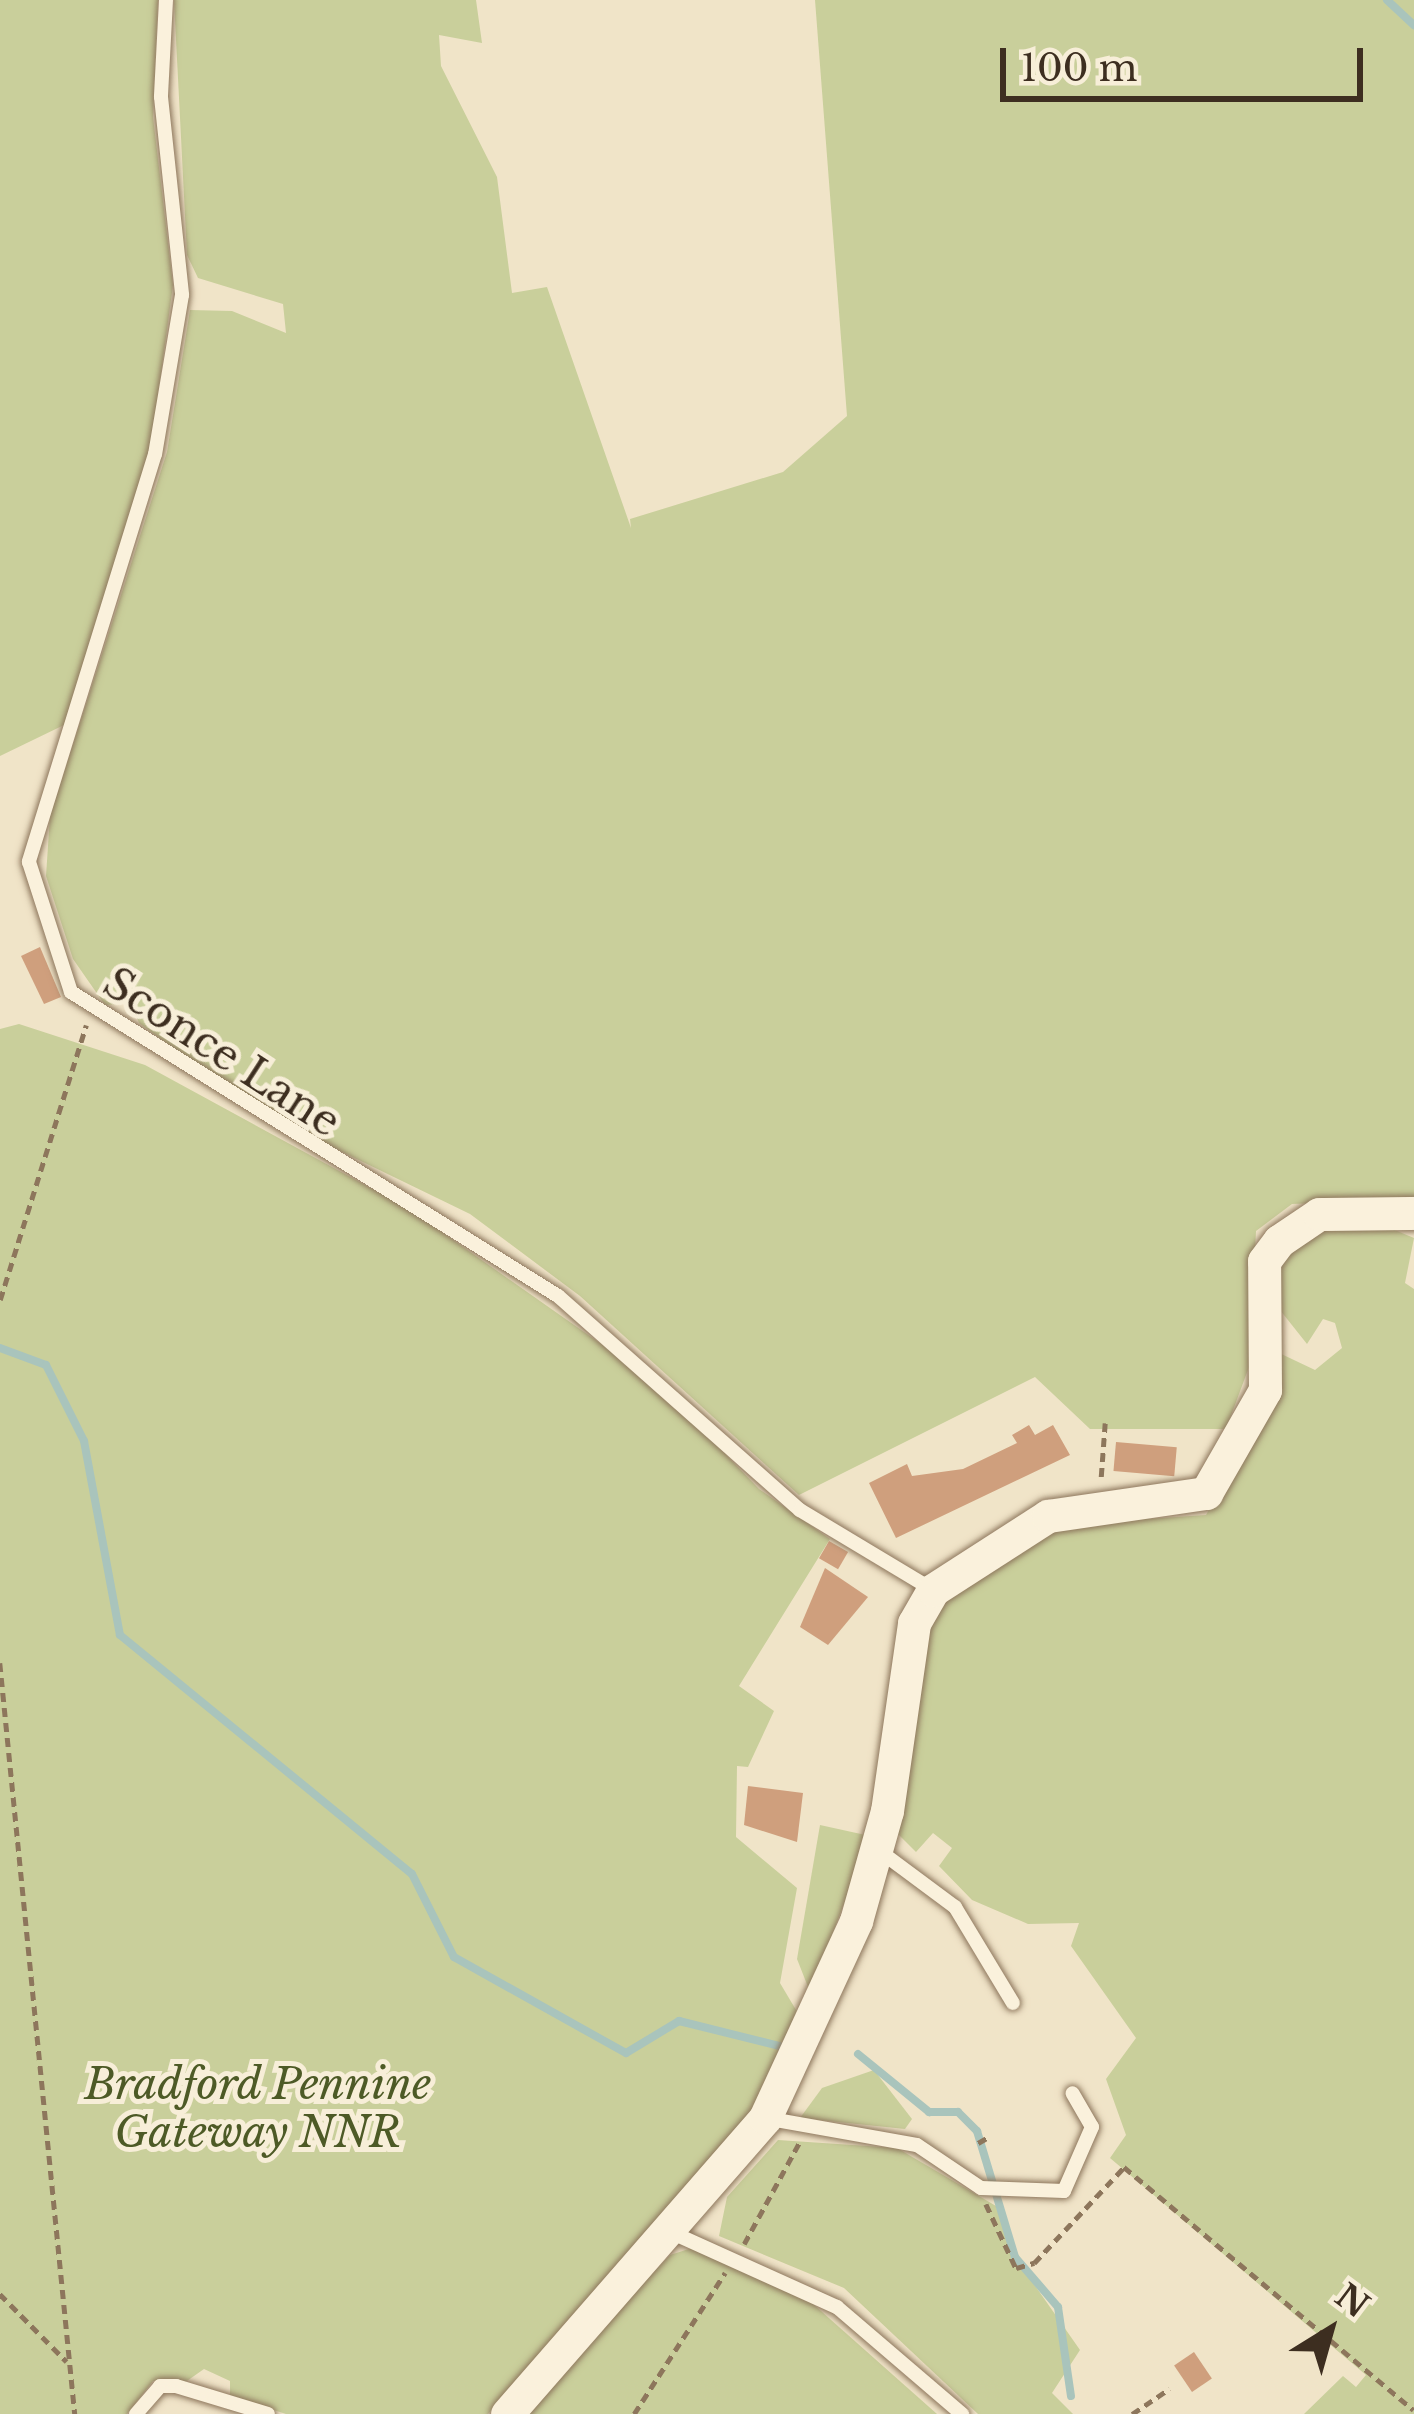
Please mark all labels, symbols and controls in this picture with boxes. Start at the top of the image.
scale bar [1006,24,1369,98]
text: 100 m [1021,46,1137,91]
street label: Sconce Lane [94,957,350,1147]
park label: Bradford Pennine Gateway NNR [84,2059,432,2158]
north arrow [1270,2270,1390,2390]
text: N [1327,2275,1377,2327]

